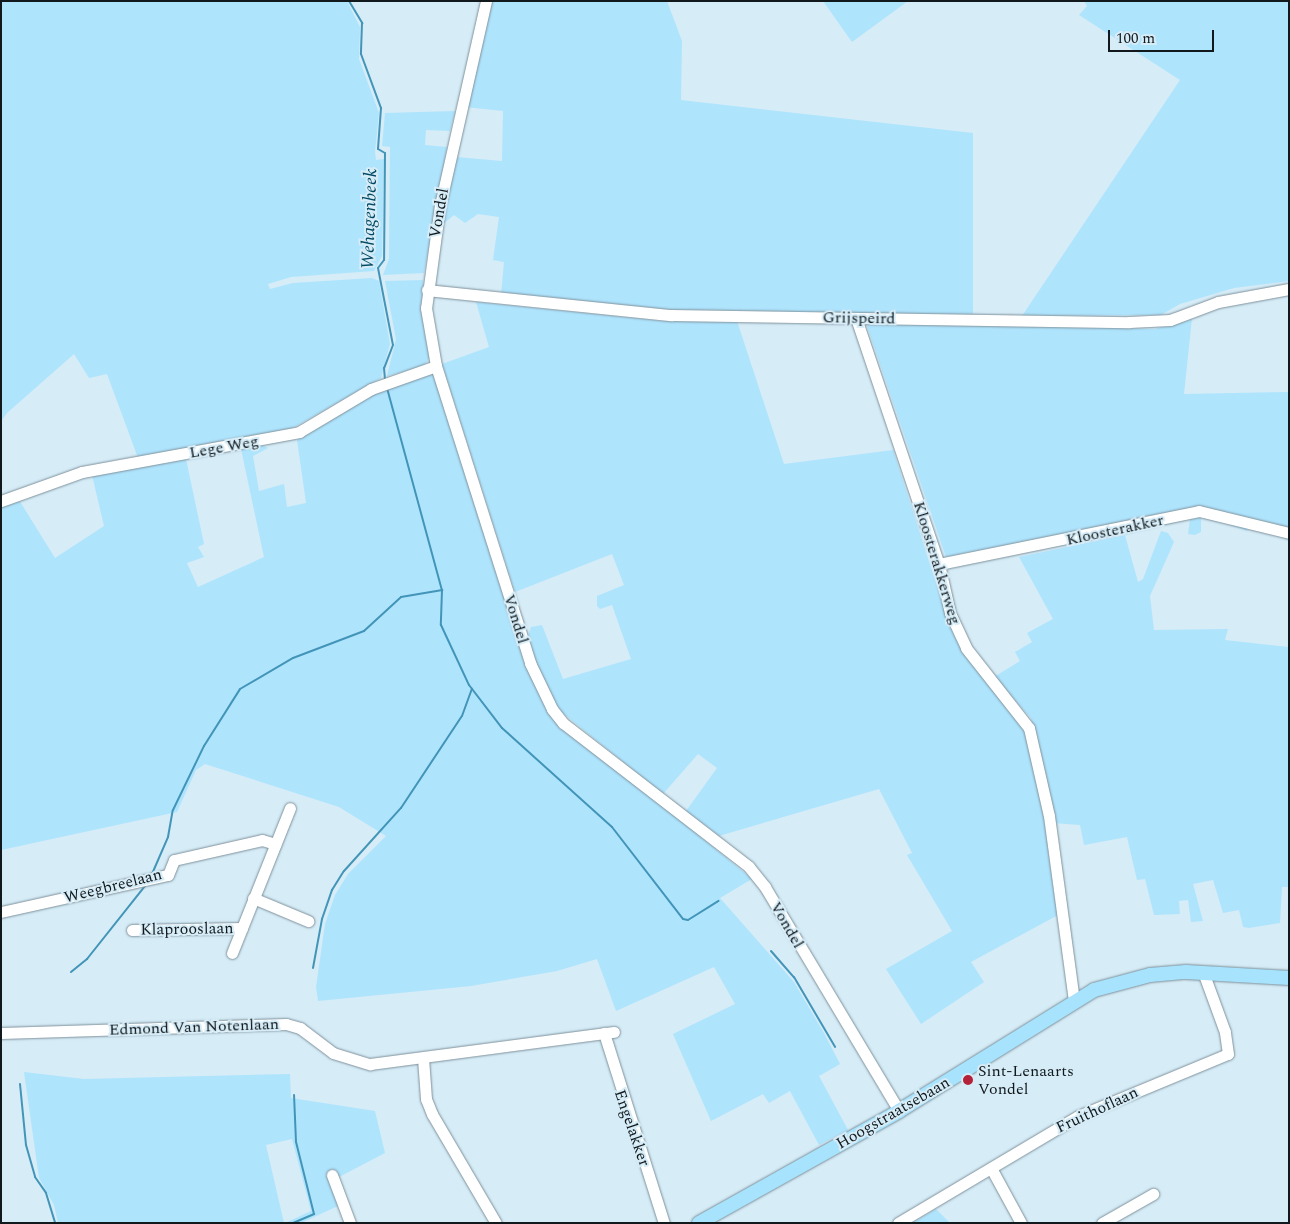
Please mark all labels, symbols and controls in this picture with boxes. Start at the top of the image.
scale bar [1110,20,1216,52]
text: 100 m [1116,27,1155,50]
water label: Wehagenbeek [357,168,383,270]
street label: Vondel [425,187,453,239]
street label: Grijspeird [822,308,896,328]
street label: Lege Weg [188,431,260,463]
street label: Kloosterakkerweg [909,499,965,627]
street label: Kloosterakker [1065,510,1165,550]
street label: Vondel [499,592,533,646]
street label: Weegbreelaan [62,865,164,907]
street label: Vondel [766,898,808,952]
street label: Klaprooslaan [140,919,234,939]
street label: Edmond Van Notenlaan [109,1014,279,1040]
place label: Sint-Lenaarts Vondel [978,1061,1074,1099]
street label: Hoogstraatsebaan [833,1073,953,1153]
marker: Sint-Lenaarts Vondel [962,1074,974,1086]
street label: Fruithoflaan [1053,1083,1141,1137]
street label: Engelakker [610,1087,654,1169]

